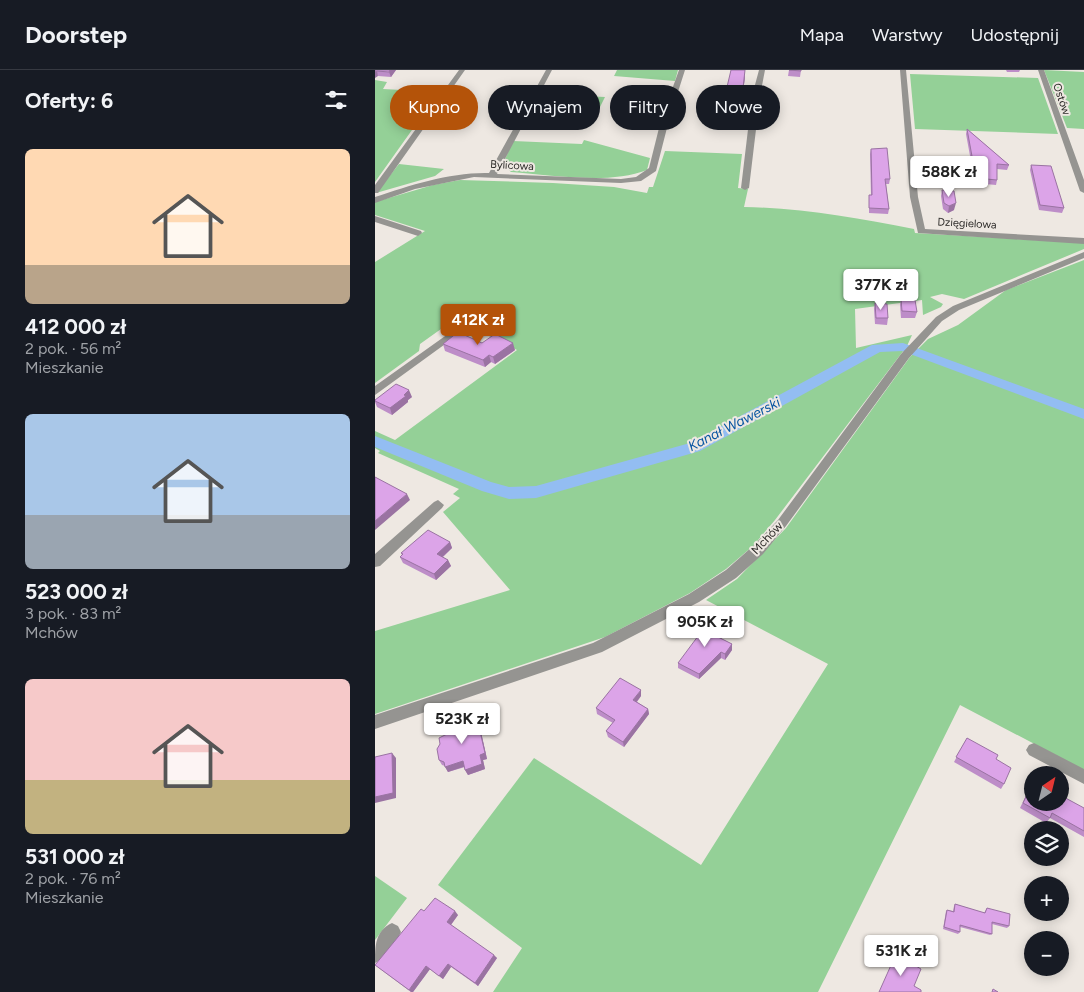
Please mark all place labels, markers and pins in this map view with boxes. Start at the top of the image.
pin: 588K zł [903,156,995,198]
pin: 377K zł [835,268,927,311]
pin: 412K zł [432,304,524,346]
pin: 905K zł [659,606,751,648]
pin: 523K zł [416,702,508,745]
pin: 531K zł [855,934,947,977]

